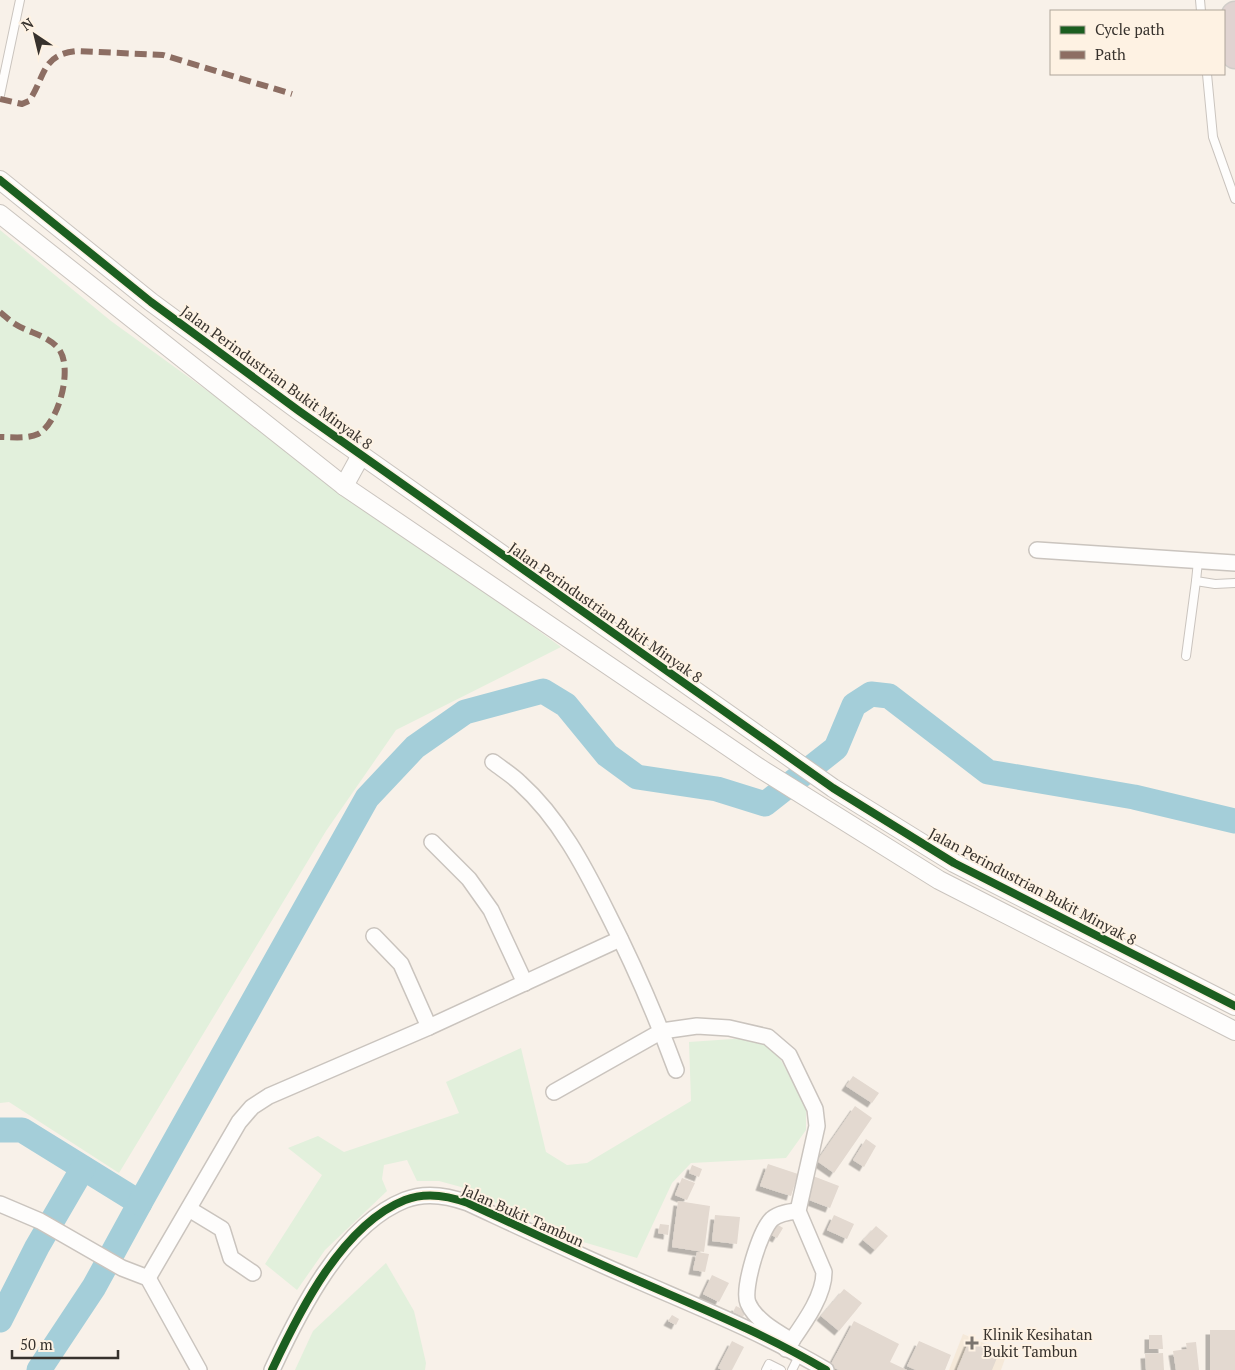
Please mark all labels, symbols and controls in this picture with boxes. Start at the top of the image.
north arrow [10,10,60,60]
legend [1050,10,1225,75]
text: N [17,13,37,35]
text: Cycle path [1095,19,1165,39]
text: Path [1095,44,1126,64]
street label: Jalan Perindustrian Bukit Minyak 8 [177,301,377,453]
street label: Jalan Perindustrian Bukit Minyak 8 [505,537,707,687]
street label: Jalan Perindustrian Bukit Minyak 8 [926,823,1140,949]
street label: Jalan Bukit Tambun [459,1179,587,1251]
place label: Klinik Kesihatan Bukit Tambun [983,1324,1093,1361]
scale bar [12,1328,119,1360]
text: 50 m [20,1334,53,1354]
marker: Klinik Kesihatan Bukit Tambun [965,1336,979,1350]

